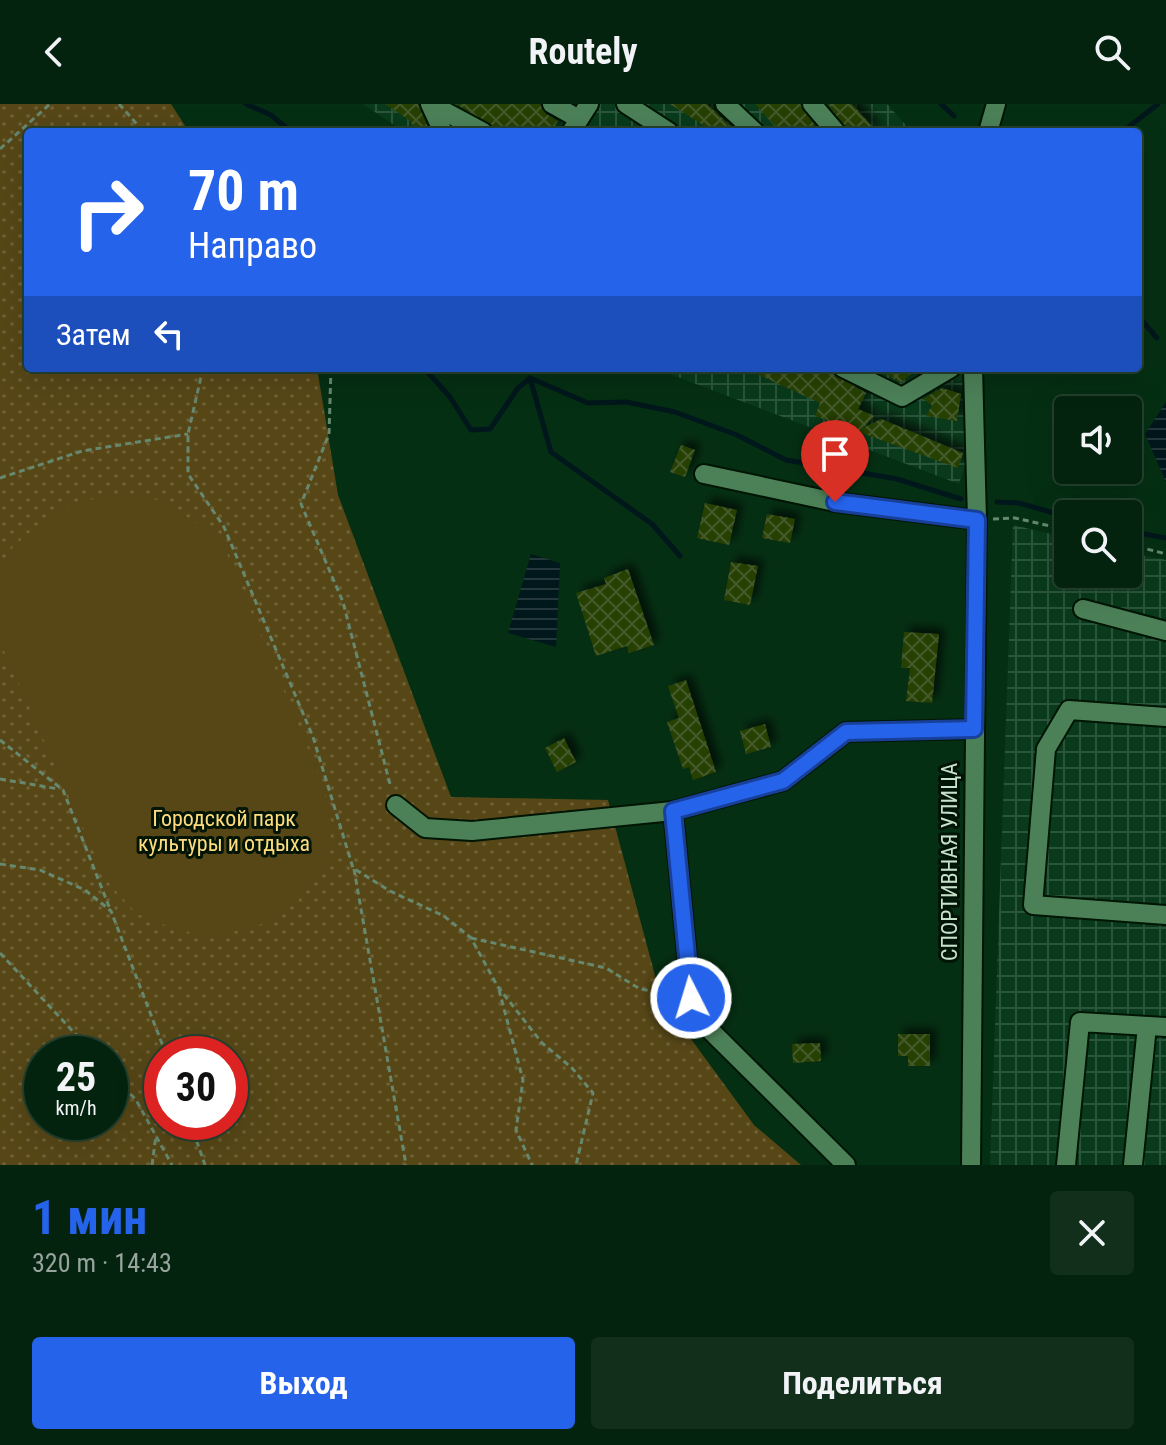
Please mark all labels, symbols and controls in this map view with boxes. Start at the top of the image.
icon: back [32,30,76,74]
icon: search [1090,30,1134,74]
text: Routely [529,31,637,73]
text: 70 m [188,158,299,224]
icon: right [56,160,160,264]
text: Направо [188,225,317,267]
icon: left [147,312,191,356]
text: Затем [56,317,131,352]
map controls [1054,396,1142,588]
button: sound [1054,396,1142,484]
pin [801,420,869,502]
icon: arrive [813,432,857,476]
button: search [1054,500,1142,588]
street label: СПОРТИВНАЯ УЛИЦА [937,763,962,961]
park label: Городской парк культуры и отдыха [138,806,310,856]
position arrow [649,956,733,1040]
speed limit sign: 30 [144,1036,248,1140]
text: 25 [56,1054,96,1101]
text: km/h [55,1096,97,1120]
text: 1 мин [32,1189,147,1246]
button: close [1050,1191,1134,1275]
text: 320 m · 14:43 [32,1248,172,1278]
button: Выход [32,1337,575,1429]
button: Поделиться [591,1337,1134,1429]

